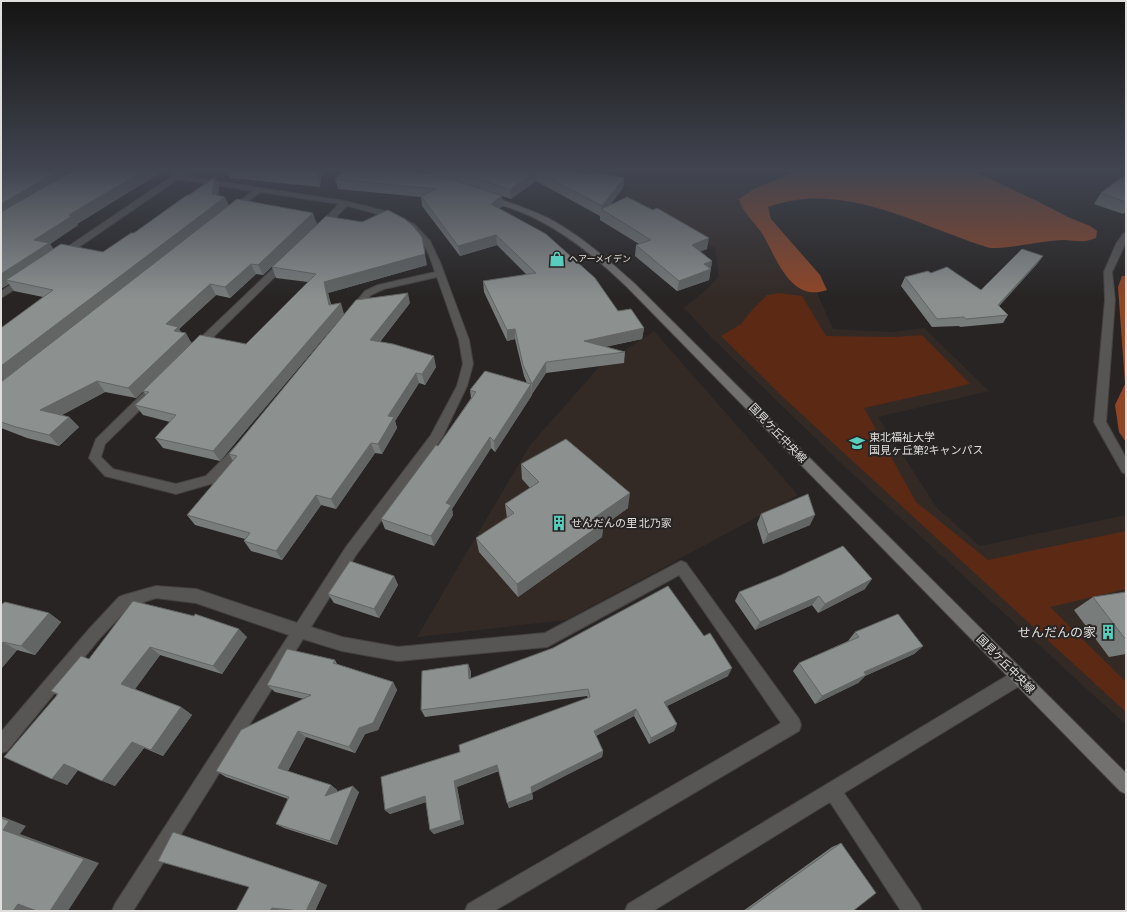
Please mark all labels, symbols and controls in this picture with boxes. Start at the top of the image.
shop icon: ヘアーメイデン [548,250,566,268]
place label: ヘアーメイデン [569,254,631,265]
street label: 国見ケ丘中央線 [746,401,809,466]
place label: 東北福祉大学 国見ヶ丘第2キャンパス [869,431,984,457]
school or university icon: 東北福祉大学 国見ヶ丘第2キャンパス [848,434,866,452]
building icon: せんだんの里 北乃家 [550,514,568,532]
place label: せんだんの里 北乃家 [571,517,672,530]
building icon: せんだんの家 [1099,623,1117,641]
place label: せんだんの家 [1018,625,1096,641]
street label: 国見ケ丘中央線 [974,633,1037,696]

